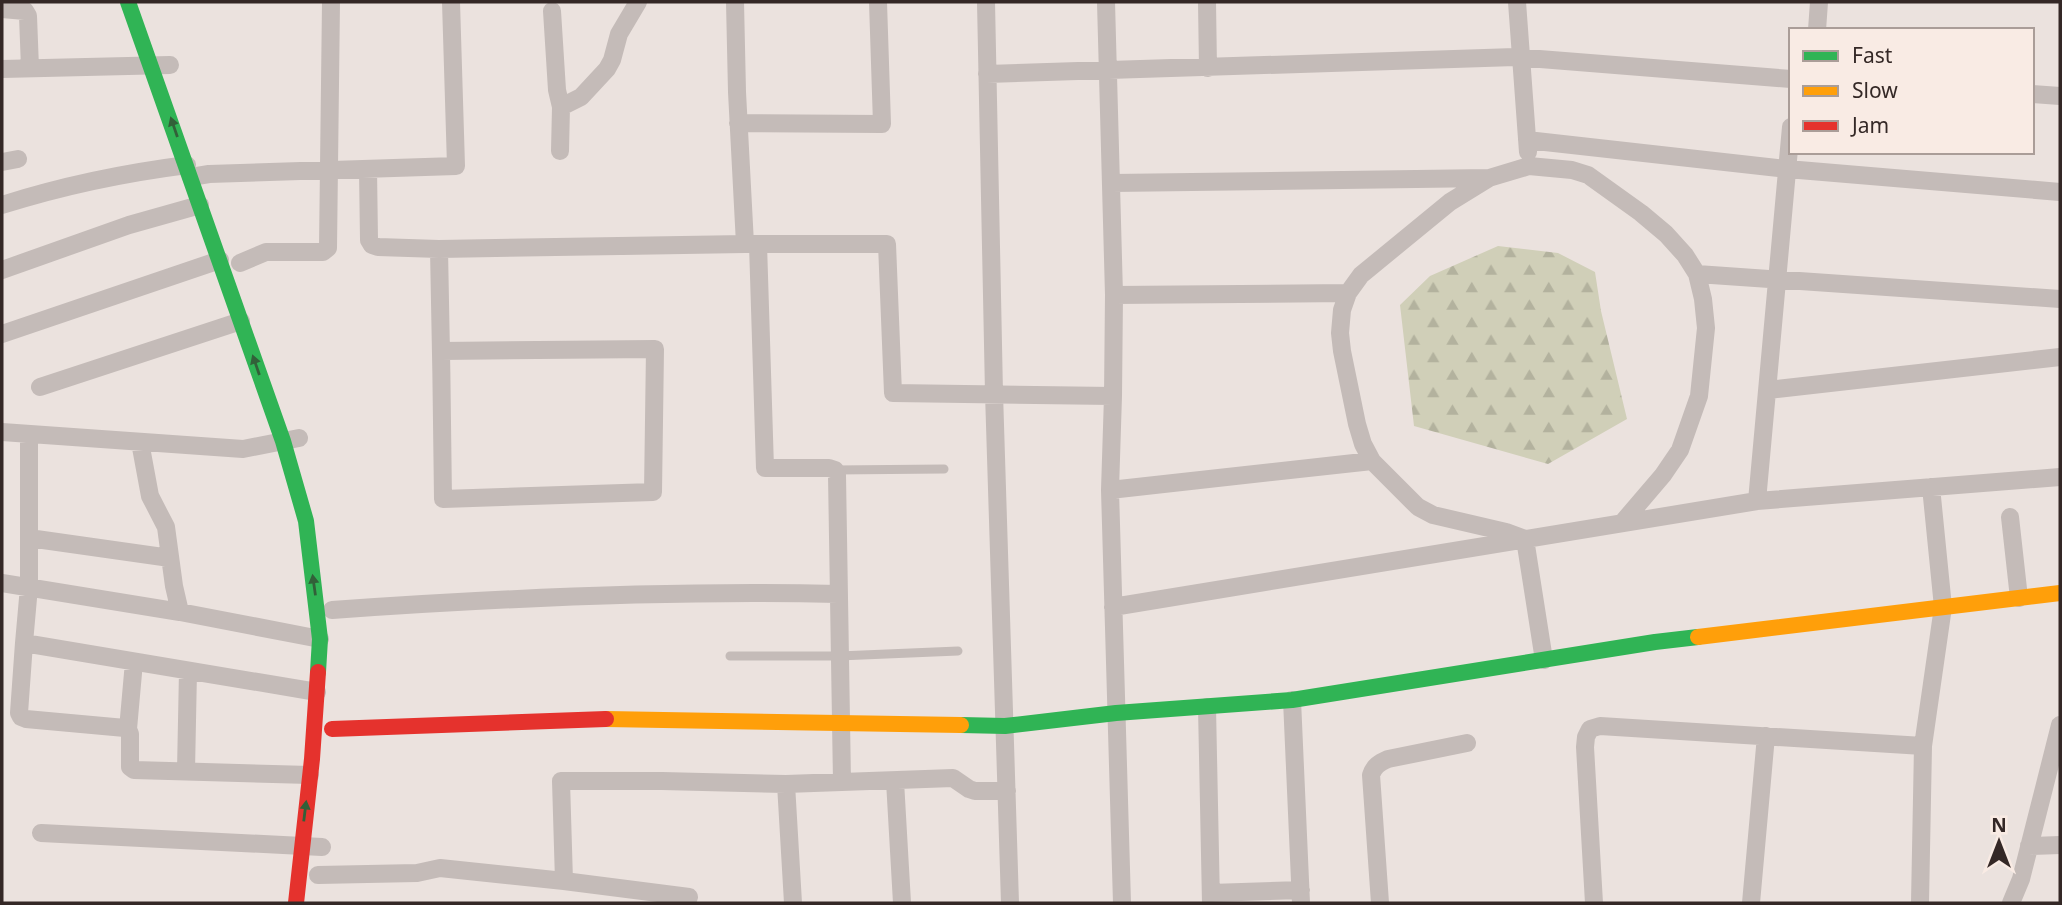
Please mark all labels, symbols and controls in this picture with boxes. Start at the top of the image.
legend [1789,28,2034,154]
text: Fast [1852,41,1893,69]
text: Slow [1852,76,1898,104]
text: Jam [1850,111,1889,139]
one-way arrow [168,117,179,138]
one-way arrow [250,355,261,376]
one-way arrow [308,573,319,595]
one-way arrow [300,800,311,822]
north arrow [1964,807,2034,877]
text: N [1991,812,2007,838]

